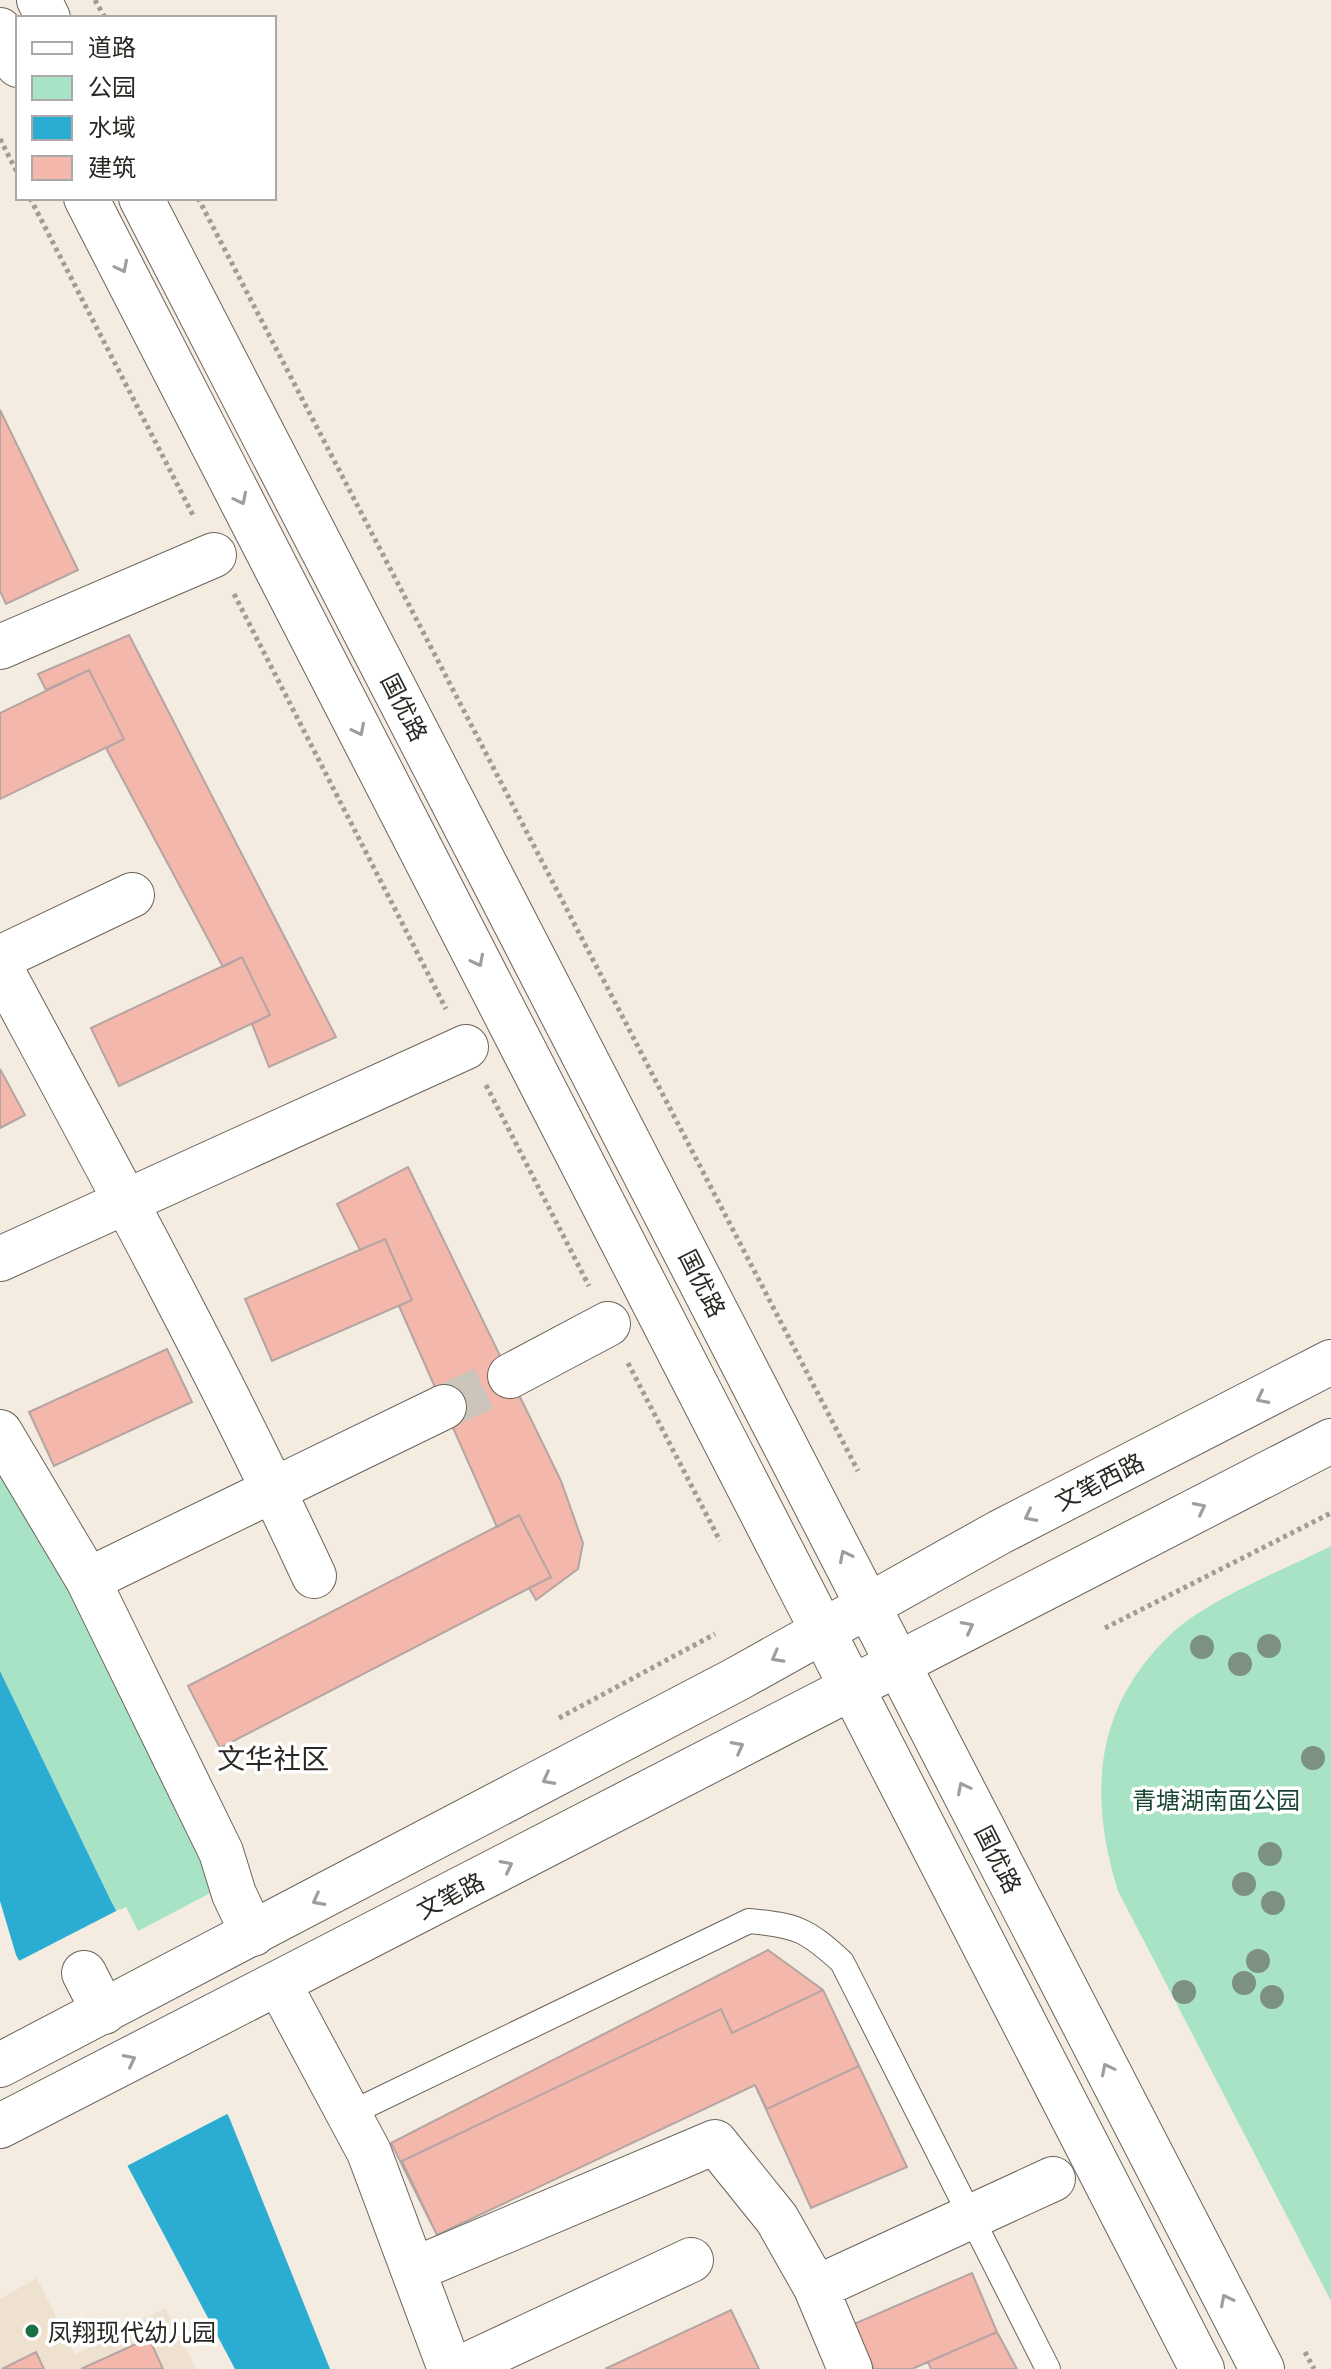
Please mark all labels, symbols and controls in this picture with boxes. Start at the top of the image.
legend [16,16,276,200]
text: 道路 [88,30,136,63]
text: 公园 [88,70,136,103]
text: 水域 [88,110,136,143]
text: 建筑 [88,150,136,183]
one-way arrow [112,259,127,274]
one-way arrow [231,490,246,505]
street label: 国优路 [374,667,436,747]
one-way arrow [350,721,365,736]
one-way arrow [469,953,484,968]
street label: 国优路 [672,1243,734,1323]
one-way arrow [1255,1388,1270,1404]
street label: 文笔西路 [1049,1445,1149,1517]
one-way arrow [1191,1503,1206,1518]
one-way arrow [1024,1507,1039,1522]
one-way arrow [839,1549,854,1564]
one-way arrow [960,1621,975,1637]
one-way arrow [772,1647,786,1663]
district label: 文华社区 [217,1739,329,1777]
one-way arrow [730,1741,745,1756]
one-way arrow [541,1769,556,1784]
one-way arrow [957,1781,972,1796]
park label: 青塘湖南面公园 [1132,1783,1300,1816]
street label: 国优路 [968,1819,1030,1899]
one-way arrow [499,1860,514,1876]
street label: 文笔路 [410,1864,490,1926]
one-way arrow [311,1890,326,1905]
one-way arrow [121,2054,136,2070]
one-way arrow [1102,2062,1117,2077]
one-way arrow [1221,2293,1236,2308]
place label: 凤翔现代幼儿园 [48,2315,216,2348]
marker: 凤翔现代幼儿园 [23,2322,41,2340]

